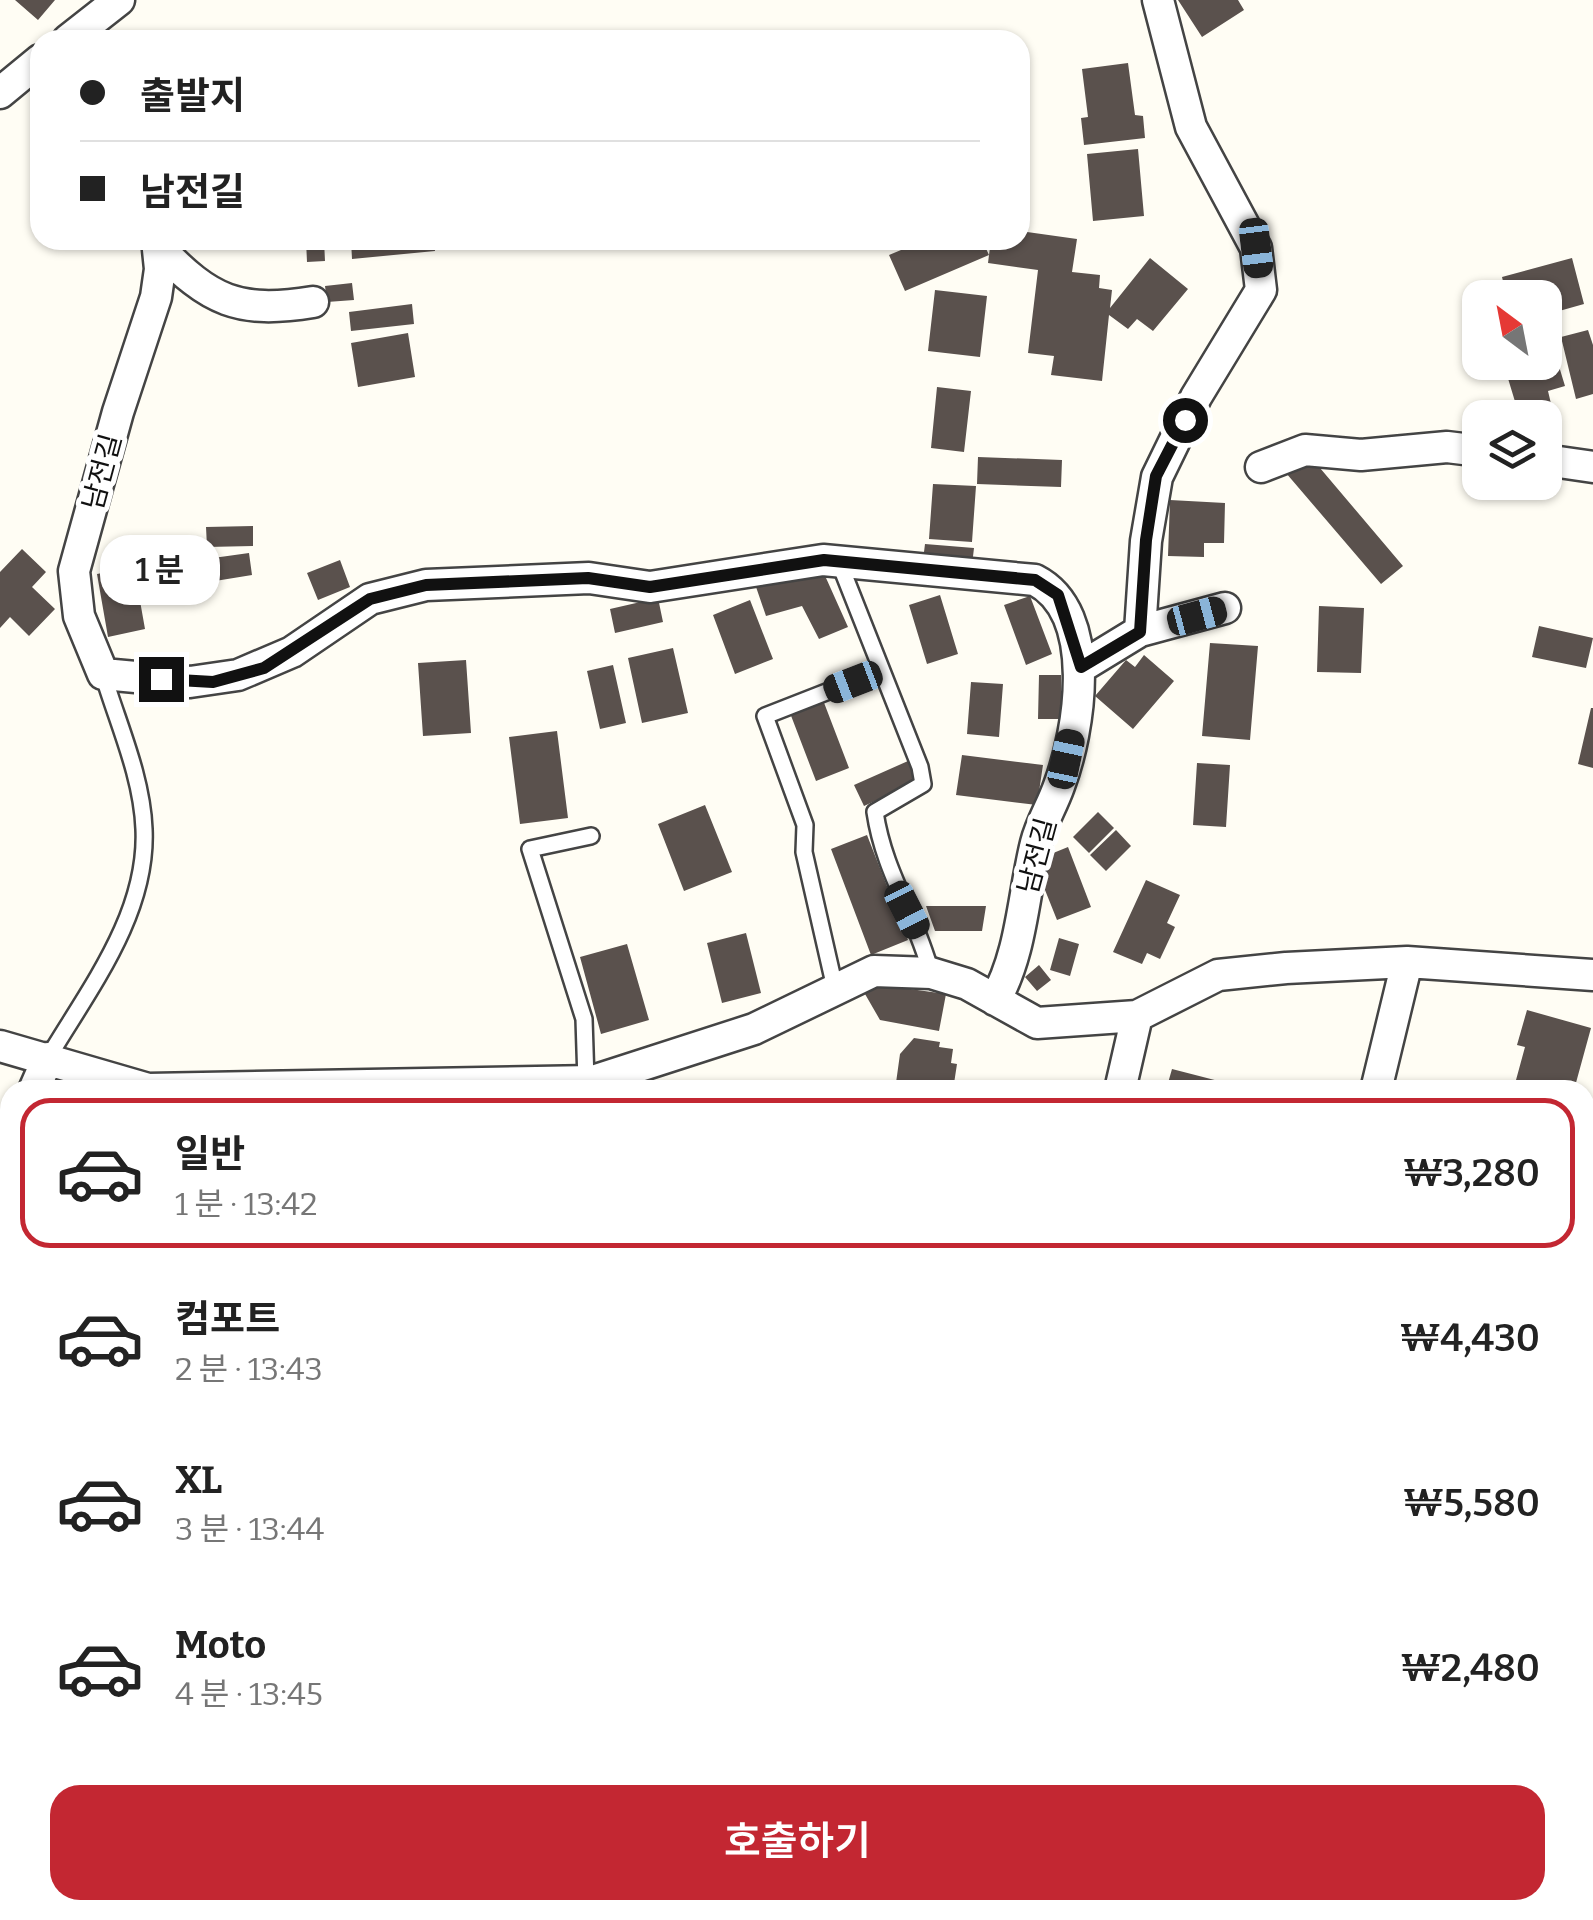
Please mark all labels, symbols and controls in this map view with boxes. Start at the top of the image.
text: 출발지 [140,73,245,119]
text: 남전길 [140,169,245,215]
car [1237,216,1275,280]
north arrow [1462,280,1562,380]
map controls [1462,280,1562,500]
route start [1163,398,1208,443]
button: layers [1462,400,1562,500]
street label: 남전길 [76,430,128,514]
callout: 1 분 [101,534,221,604]
text: 1 분 [136,551,184,589]
car [1164,594,1230,638]
route end [139,657,184,702]
car [820,657,886,707]
car [1045,727,1087,791]
street label: 남전길 [1011,814,1063,898]
car [880,876,934,944]
icon: car [55,1128,145,1218]
text: 일반 [175,1131,245,1177]
text: ₩3,280 [1403,1150,1540,1196]
text: 1 분 · 13:42 [175,1185,317,1223]
icon: car [55,1293,145,1383]
text: 컴포트 [175,1296,280,1342]
text: ₩4,430 [1400,1315,1540,1361]
text: 2 분 · 13:43 [175,1350,323,1388]
text: XL [175,1457,222,1503]
icon: car [55,1458,145,1548]
text: ₩5,580 [1403,1480,1540,1526]
text: 3 분 · 13:44 [175,1510,324,1548]
text: Moto [175,1622,266,1668]
icon: car [55,1623,145,1713]
text: ₩2,480 [1401,1645,1540,1691]
text: 4 분 · 13:45 [175,1675,323,1713]
button: 호출하기 [50,1785,1545,1900]

